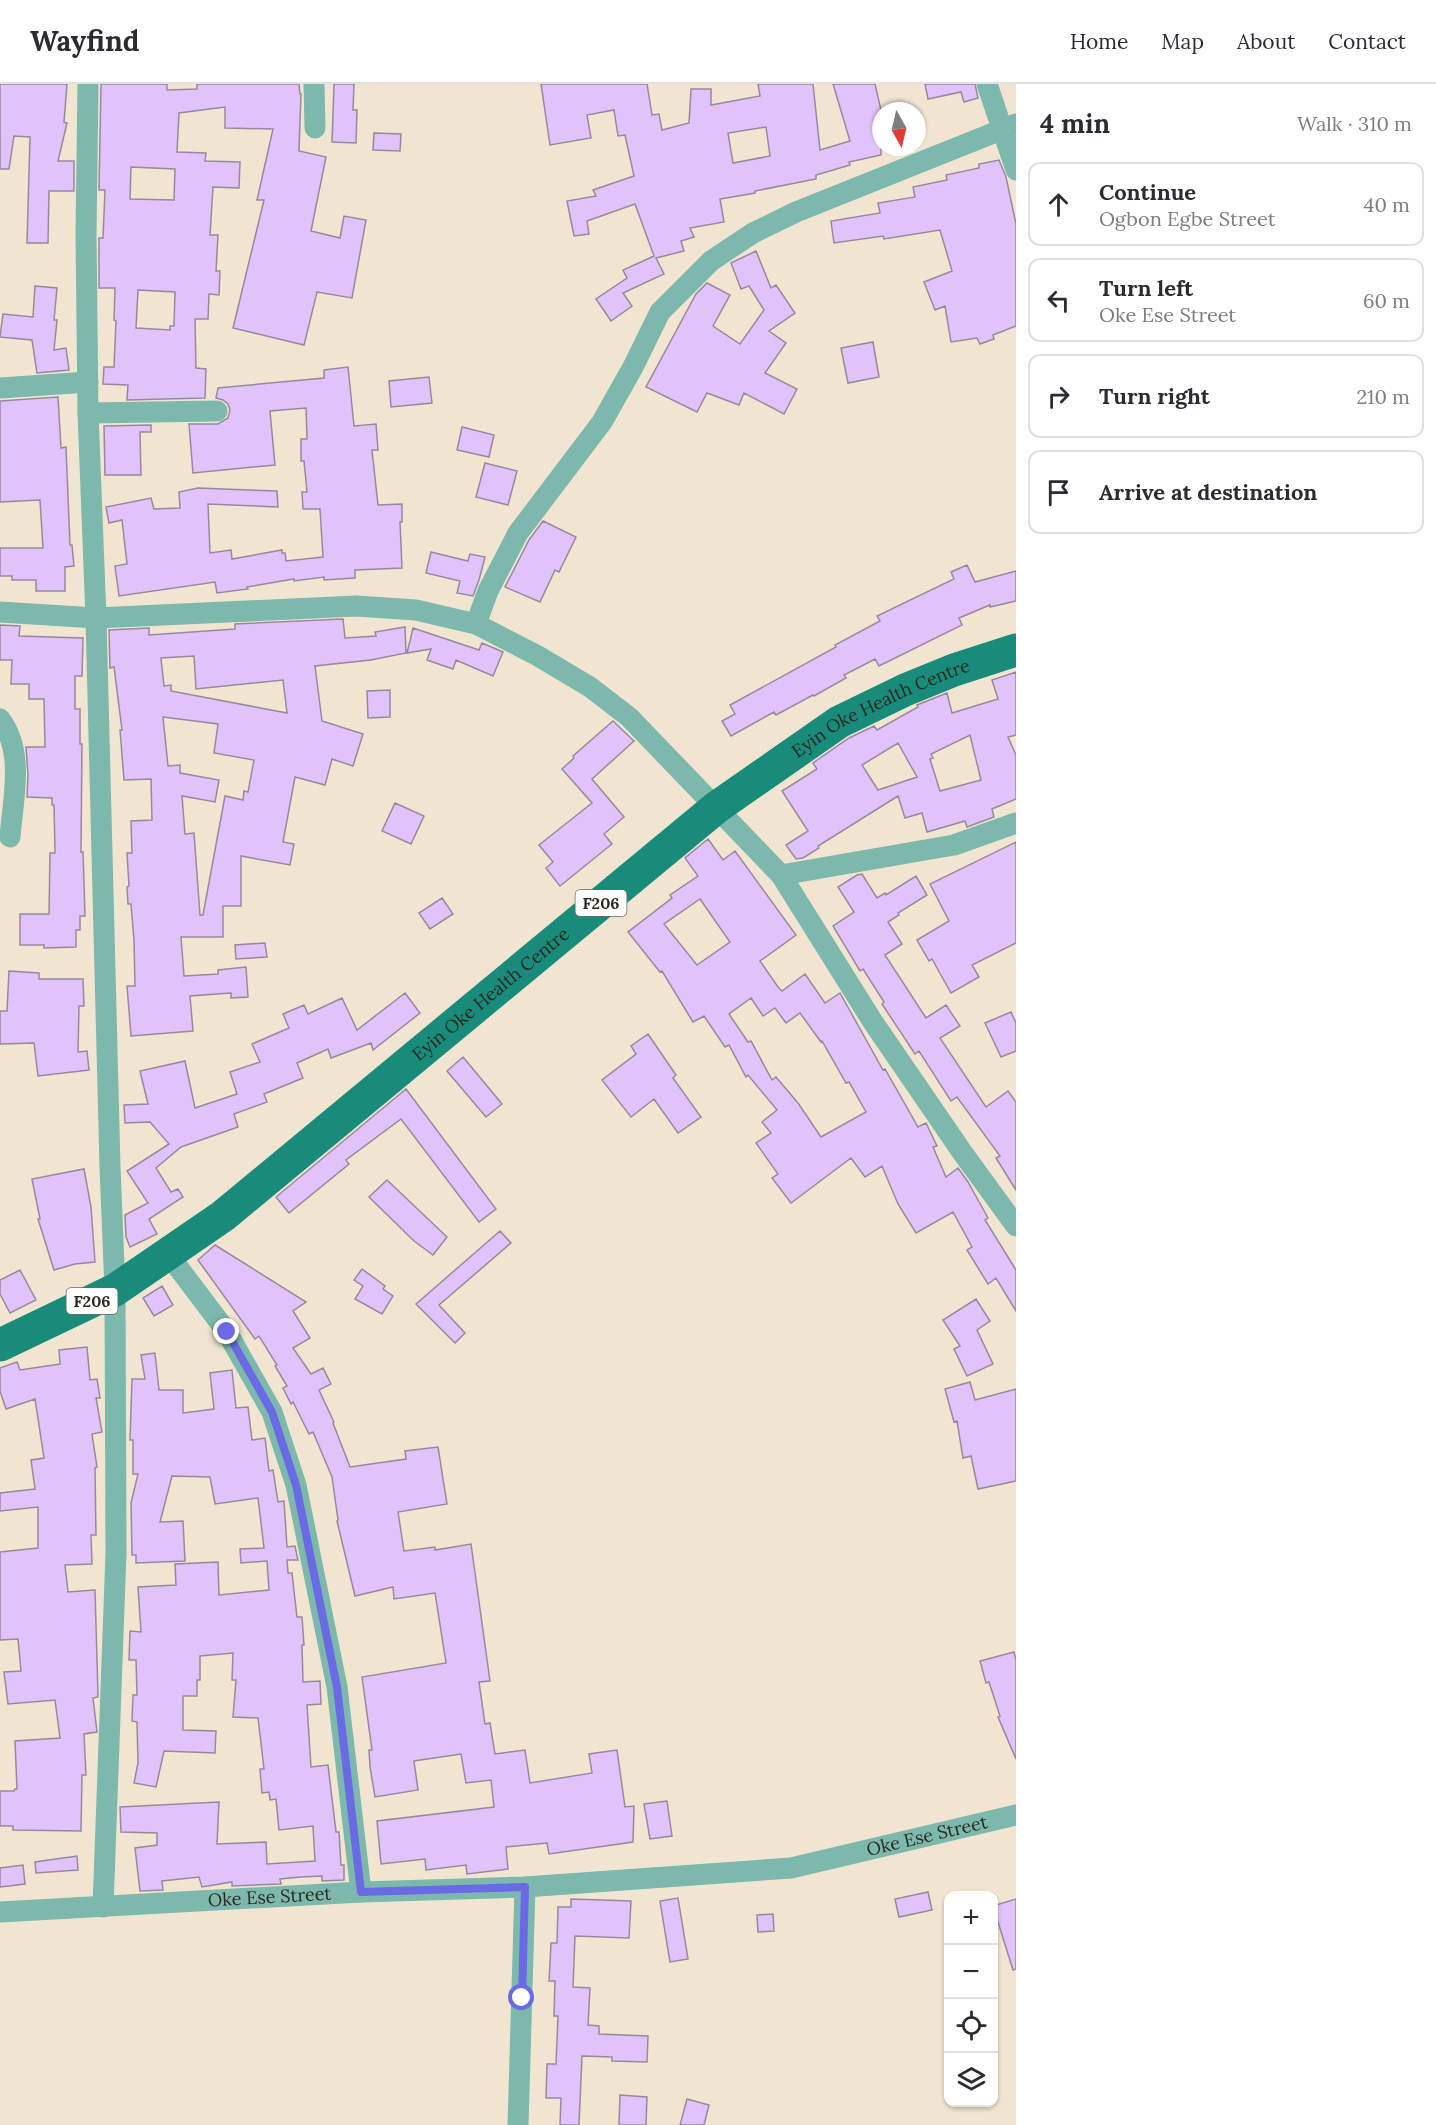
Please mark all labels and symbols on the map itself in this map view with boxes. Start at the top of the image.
north arrow [872,102,926,156]
street label: Eyin Oke Health Centre [787,654,973,762]
road number: F206 [576,890,626,916]
street label: Eyin Oke Health Centre [407,922,574,1066]
road number: F206 [66,1288,118,1314]
route end [213,1318,239,1344]
street label: Oke Ese Street [864,1810,990,1861]
street label: Oke Ese Street [207,1882,332,1911]
route start [508,1984,534,2010]

